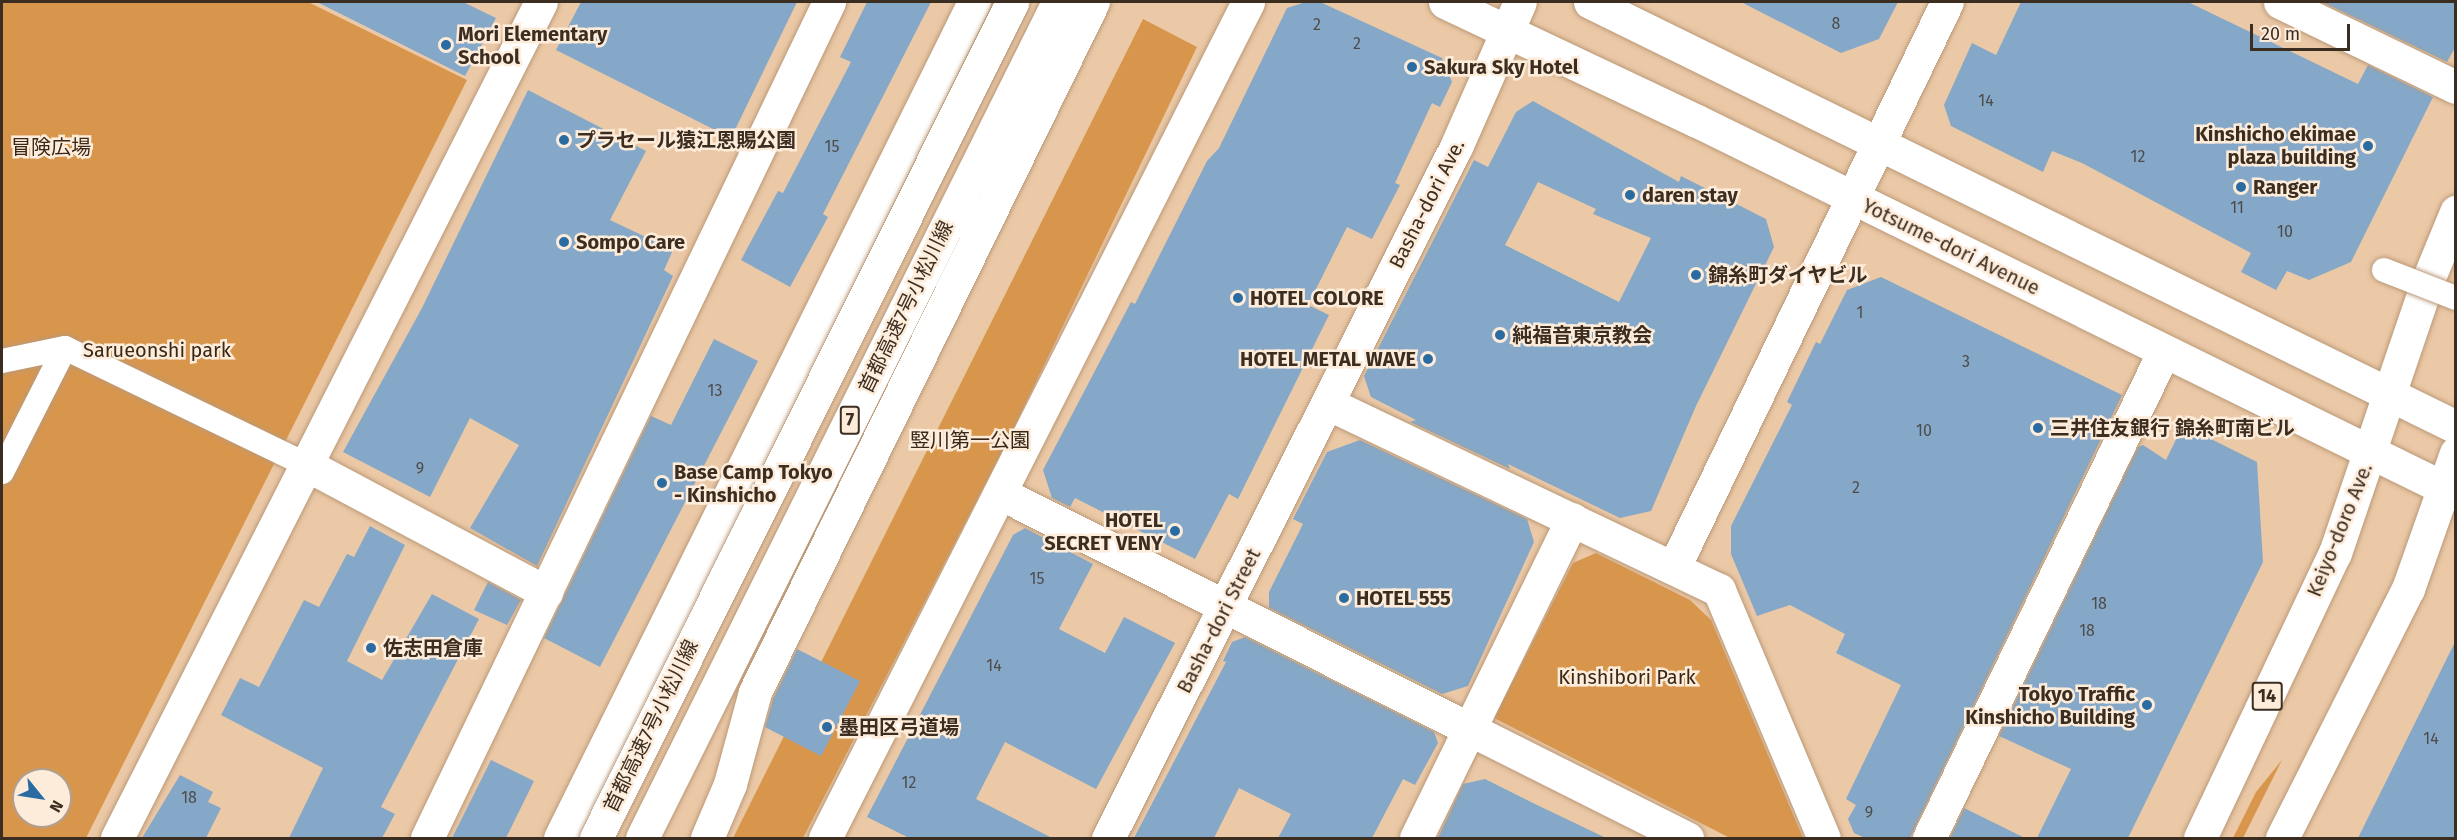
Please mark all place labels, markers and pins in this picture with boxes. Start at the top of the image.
place label: Mori Elementary School [458,22,607,69]
marker: Mori Elementary School [439,38,453,52]
place label: Sakura Sky Hotel [1424,55,1579,79]
marker: Sakura Sky Hotel [1405,60,1419,74]
place label: Kinshicho ekimae plaza building [2195,122,2356,169]
place label: プラセール猿江恩賜公園 [576,128,796,152]
marker: プラセール猿江恩賜公園 [557,133,571,147]
marker: Kinshicho ekimae plaza building [2361,139,2375,153]
place label: Ranger [2253,175,2317,199]
marker: Ranger [2234,180,2248,194]
place label: daren stay [1642,183,1738,207]
marker: daren stay [1623,188,1637,202]
place label: Sompo Care [576,230,685,254]
marker: Sompo Care [557,235,571,249]
place label: 錦糸町ダイヤビル [1708,263,1868,287]
marker: 錦糸町ダイヤビル [1689,268,1703,282]
place label: HOTEL COLORE [1250,286,1384,310]
marker: HOTEL COLORE [1231,291,1245,305]
place label: 純福音東京教会 [1512,323,1652,347]
marker: 純福音東京教会 [1493,328,1507,342]
place label: HOTEL METAL WAVE [1240,347,1416,371]
marker: HOTEL METAL WAVE [1421,352,1435,366]
place label: 三井住友銀行 錦糸町南ビル [2050,416,2295,440]
marker: 三井住友銀行 錦糸町南ビル [2031,421,2045,435]
place label: Base Camp Tokyo - Kinshicho [674,460,833,507]
marker: Base Camp Tokyo - Kinshicho [655,476,669,490]
place label: HOTEL SECRET VENY [1044,508,1163,555]
marker: HOTEL SECRET VENY [1168,524,1182,538]
place label: HOTEL 555 [1356,586,1451,610]
marker: HOTEL 555 [1337,591,1351,605]
place label: 佐志田倉庫 [383,636,483,660]
marker: 佐志田倉庫 [364,641,378,655]
place label: Tokyo Traffic Kinshicho Building [1965,682,2135,729]
marker: Tokyo Traffic Kinshicho Building [2140,698,2154,712]
place label: 墨田区弓道場 [839,715,959,739]
marker: 墨田区弓道場 [820,720,834,734]

